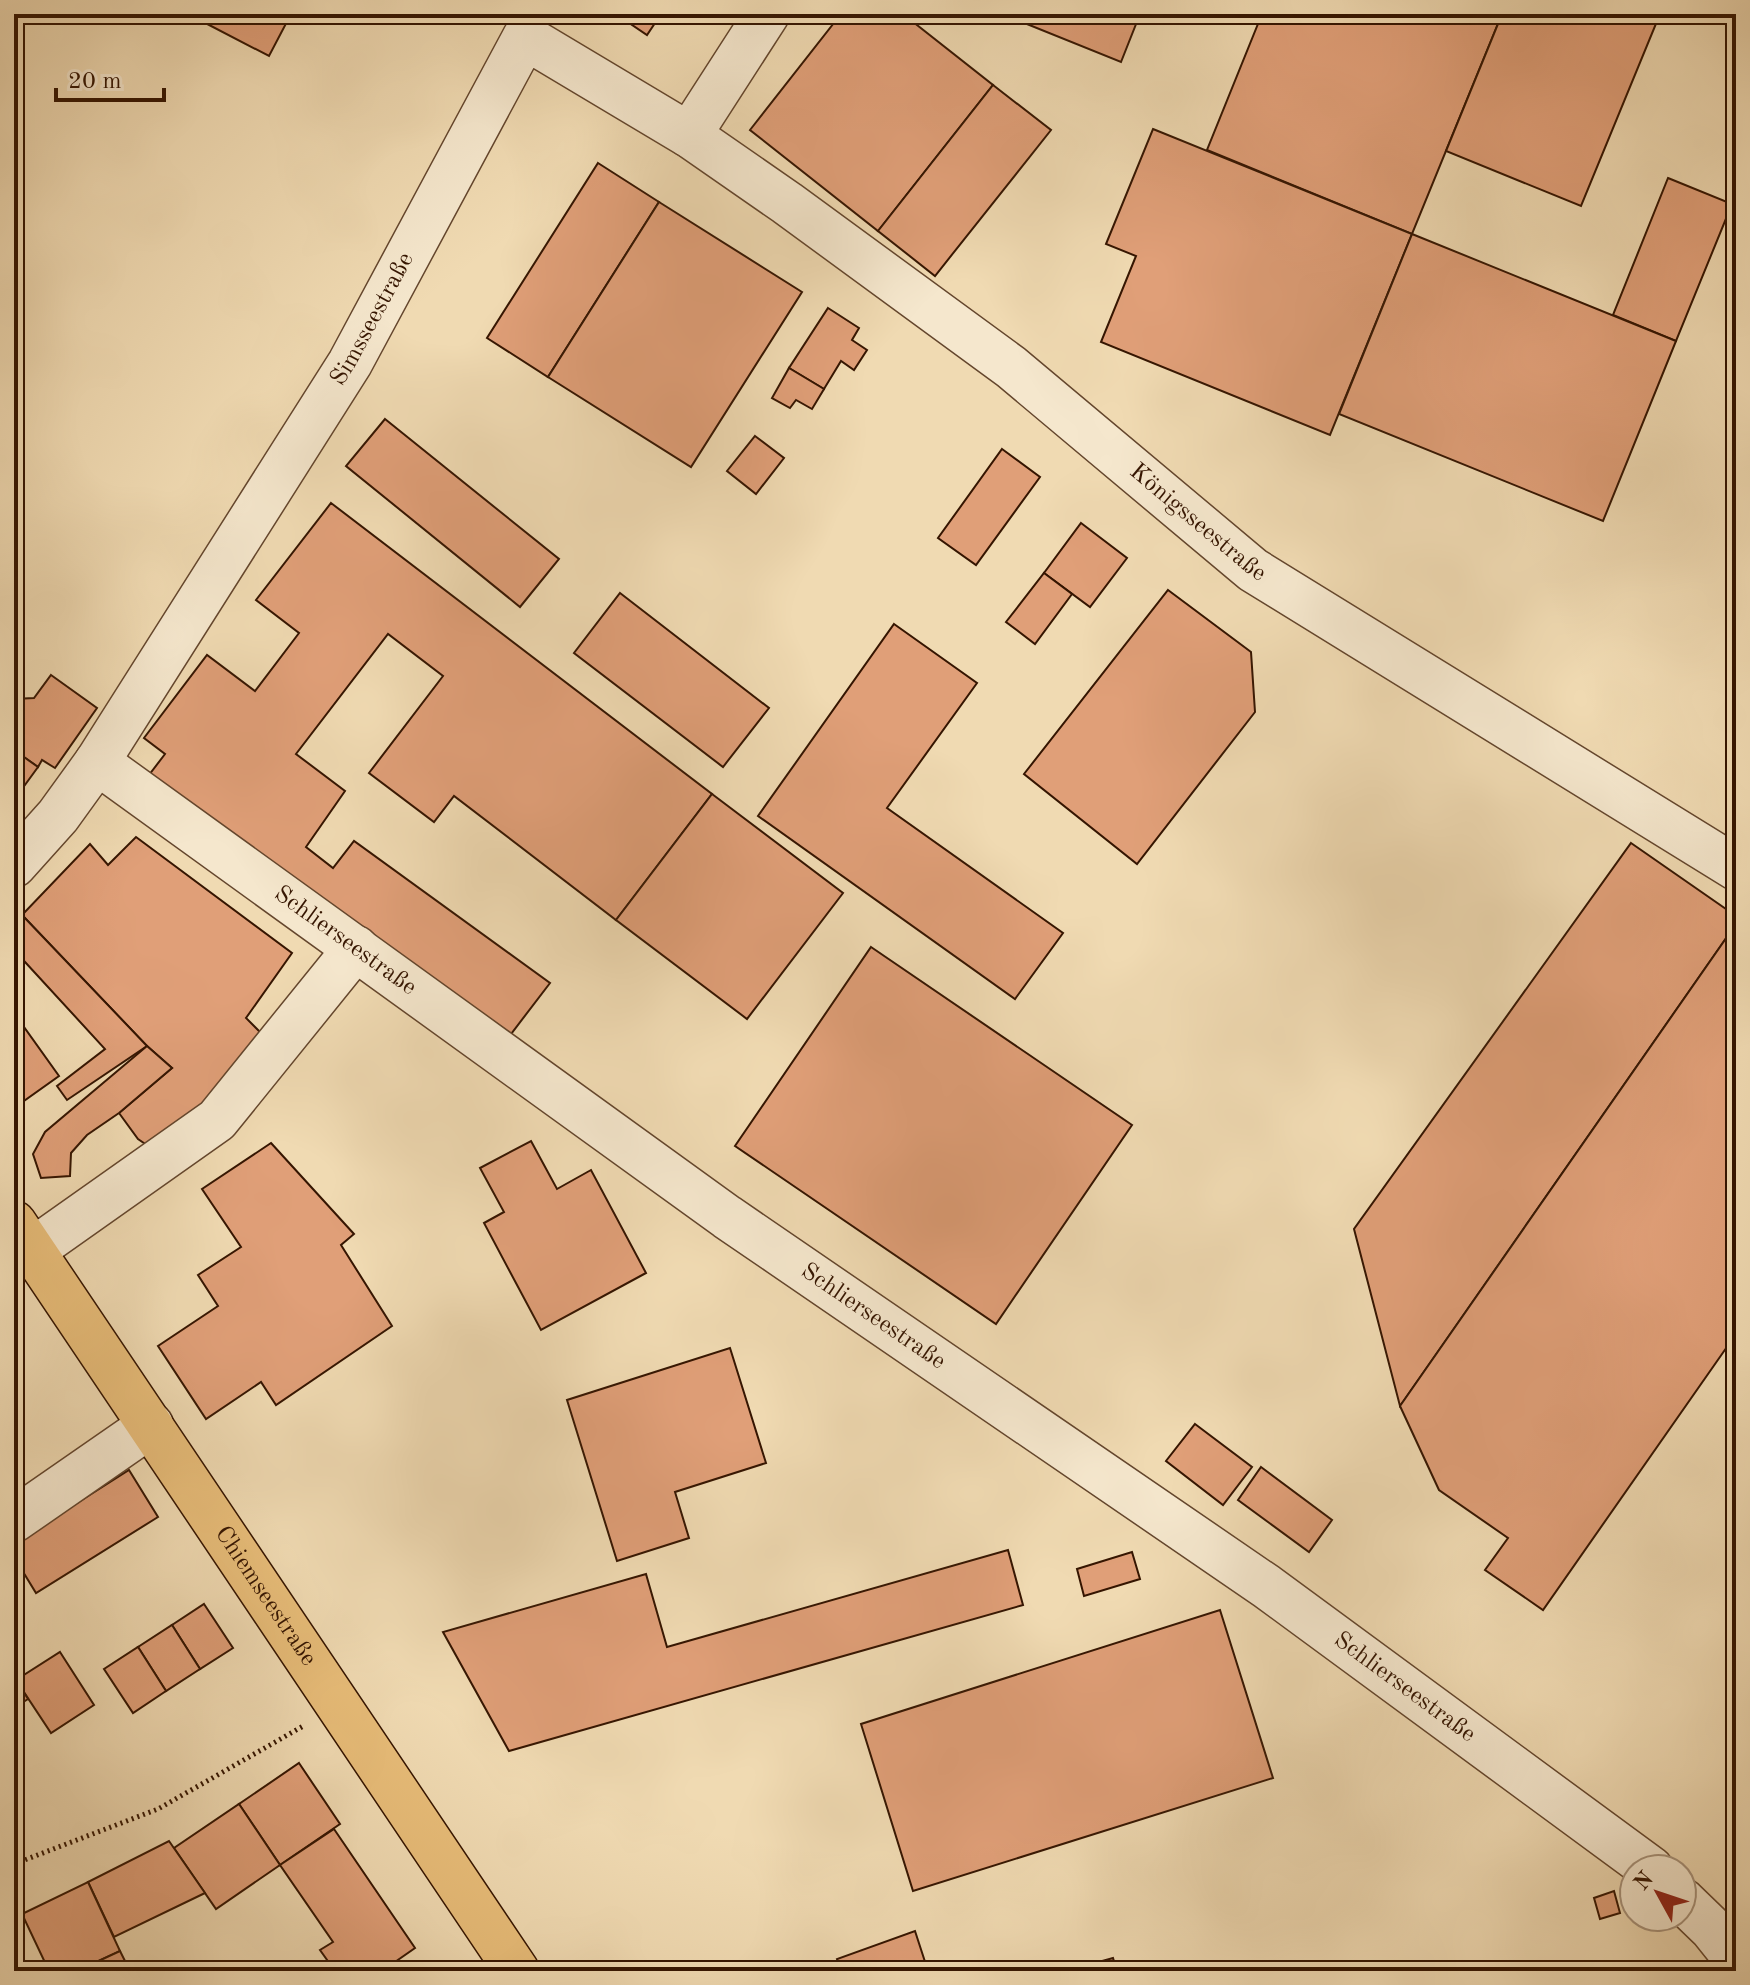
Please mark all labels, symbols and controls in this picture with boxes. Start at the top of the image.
scale bar [56,52,164,102]
text: 20 m [68,70,122,94]
street label: Simsseestraße [327,249,419,390]
street label: Königsseestraße [1125,460,1270,587]
street label: Schlierseestraße [270,882,421,1000]
street label: Schlierseestraße [796,1259,949,1375]
street label: Chiemseestraße [210,1522,320,1671]
street label: Schlierseestraße [1329,1628,1480,1747]
north arrow [1618,1853,1698,1933]
text: N [1630,1868,1658,1895]

